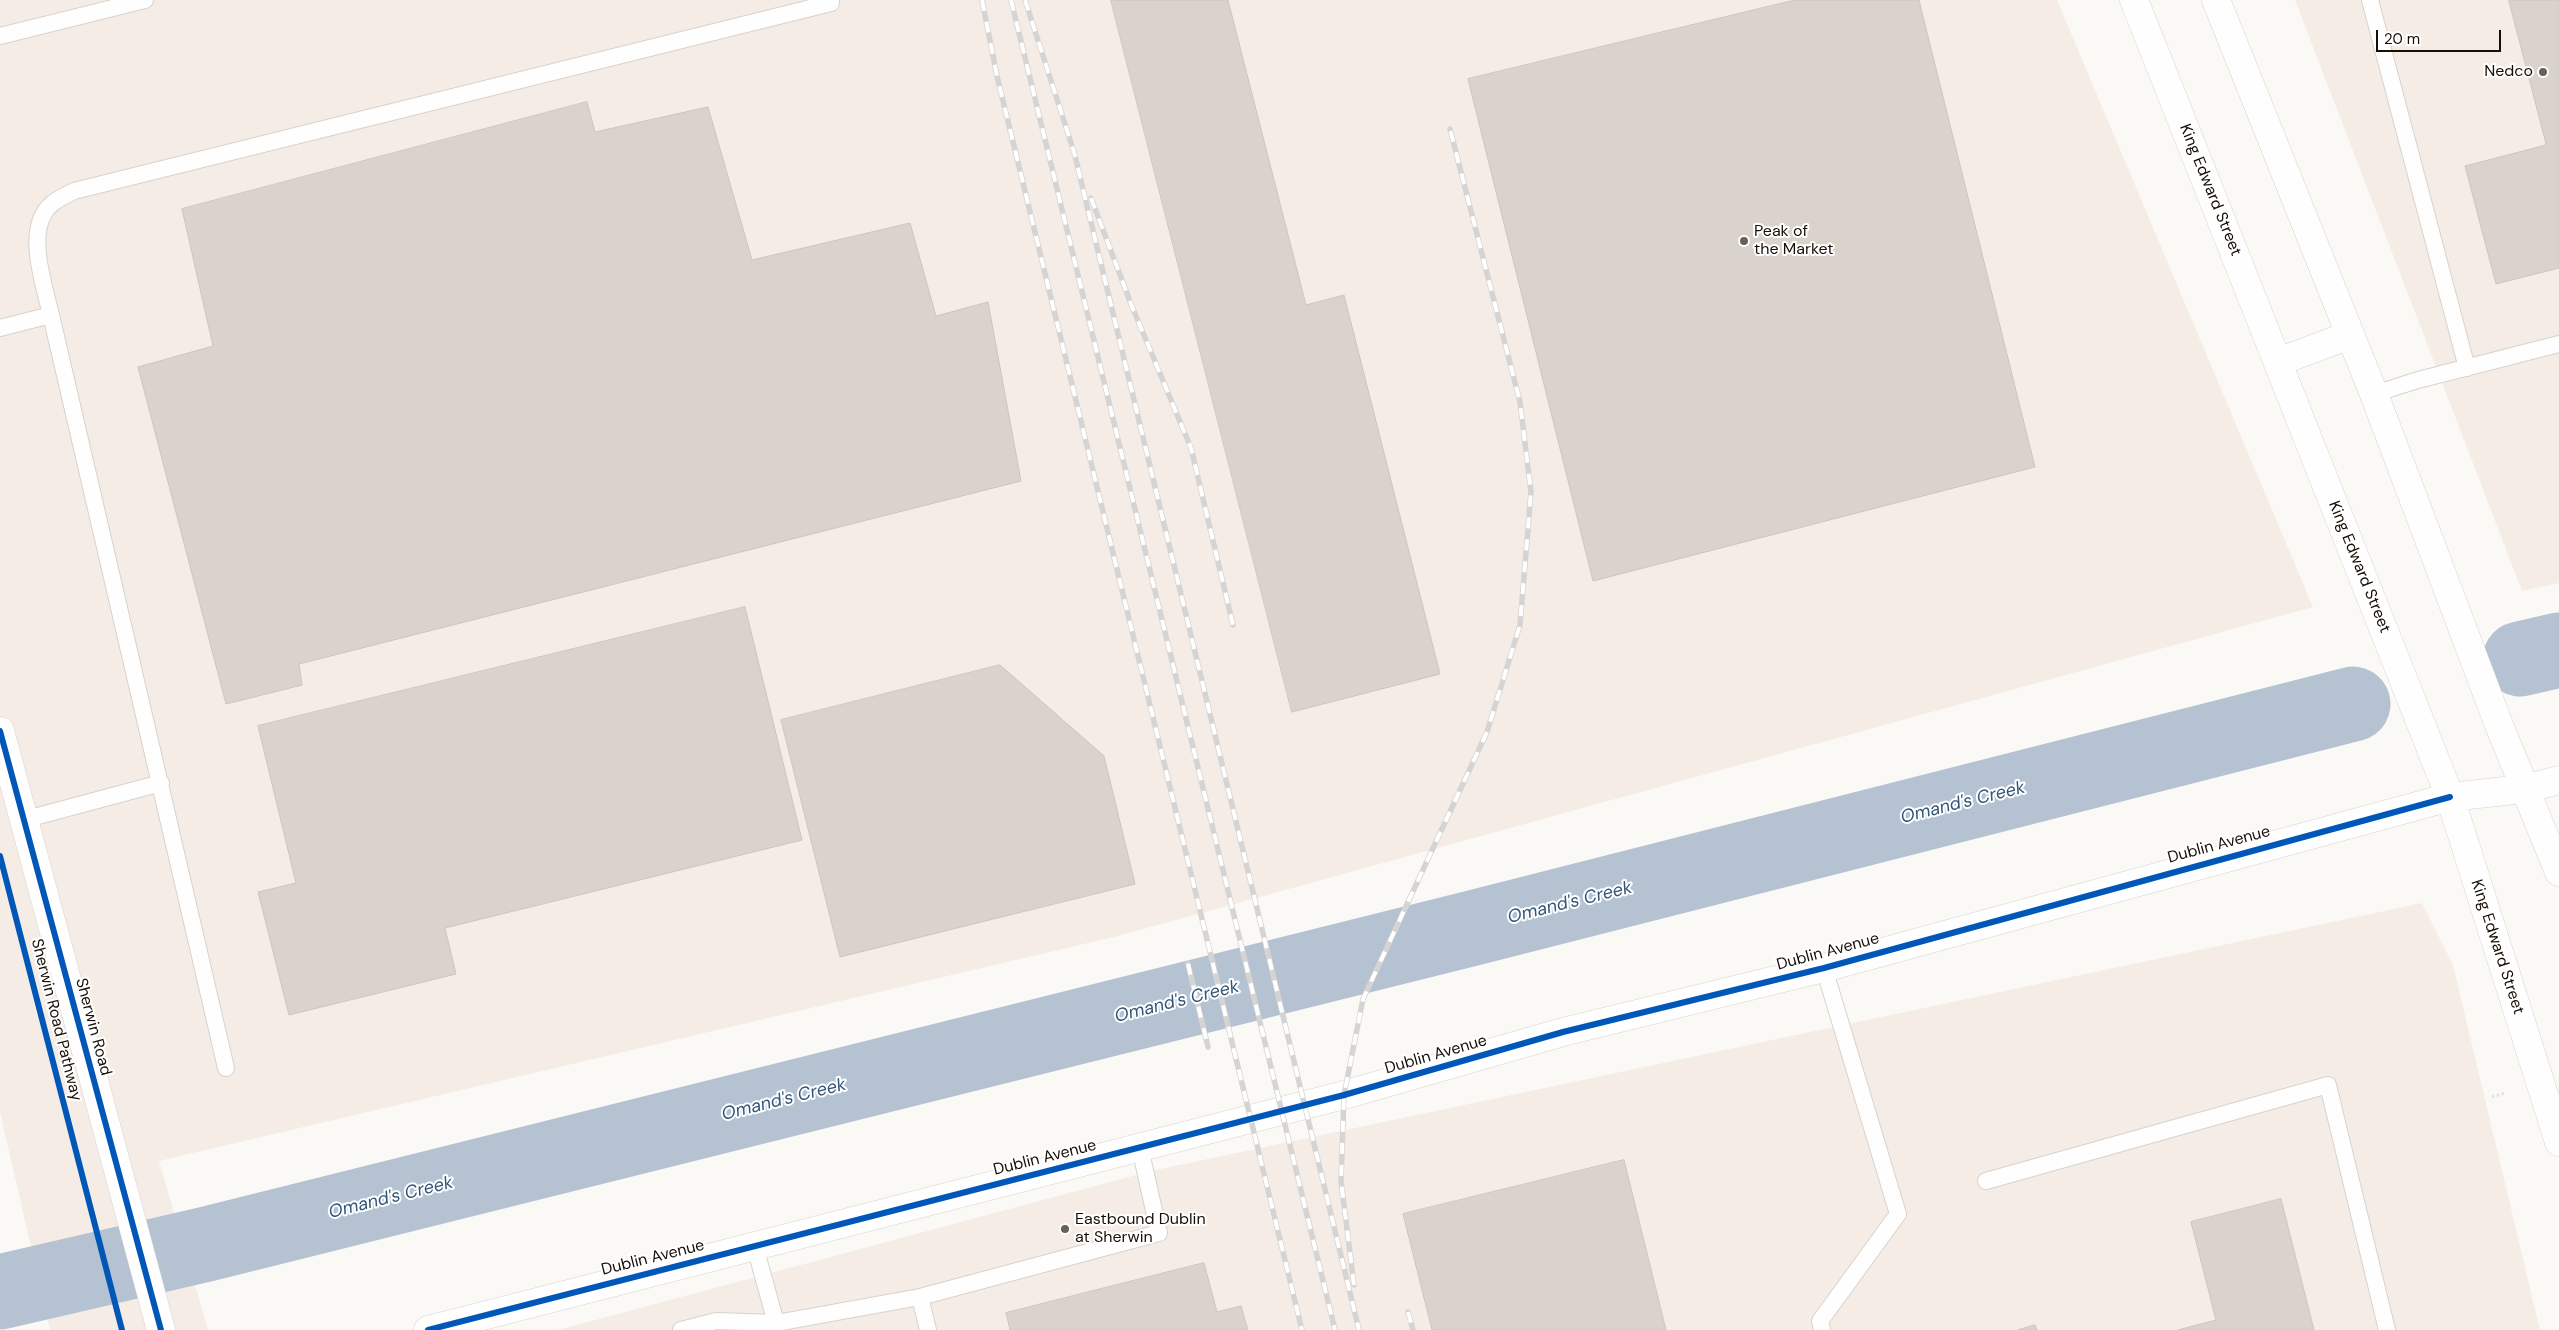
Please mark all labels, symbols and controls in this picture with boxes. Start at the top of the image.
scale bar [2379,20,2504,52]
text: 20 m [2384,29,2420,49]
place label: Nedco [2484,62,2533,82]
marker: Nedco [2537,66,2549,78]
street label: King Edward Street [2175,121,2245,259]
place label: Peak of the Market [1754,222,1833,260]
marker: Peak of the Market [1738,235,1750,247]
street label: King Edward Street [2324,498,2394,636]
water label: Omand's Creek [1899,777,2027,829]
street label: Dublin Avenue [2166,822,2272,868]
water label: Omand's Creek [1506,877,1634,929]
street label: King Edward Street [2466,877,2528,1017]
street label: Dublin Avenue [1775,929,1881,975]
street label: Sherwin Road Pathway [27,937,85,1103]
street label: Sherwin Road [71,976,115,1078]
water label: Omand's Creek [1113,976,1241,1028]
street label: Dublin Avenue [1383,1031,1489,1079]
water label: Omand's Creek [720,1074,848,1126]
street label: Dublin Avenue [992,1136,1098,1180]
water label: Omand's Creek [327,1172,455,1224]
place label: Eastbound Dublin at Sherwin [1075,1210,1206,1248]
marker: Eastbound Dublin at Sherwin [1059,1223,1071,1235]
street label: Dublin Avenue [600,1236,706,1280]

